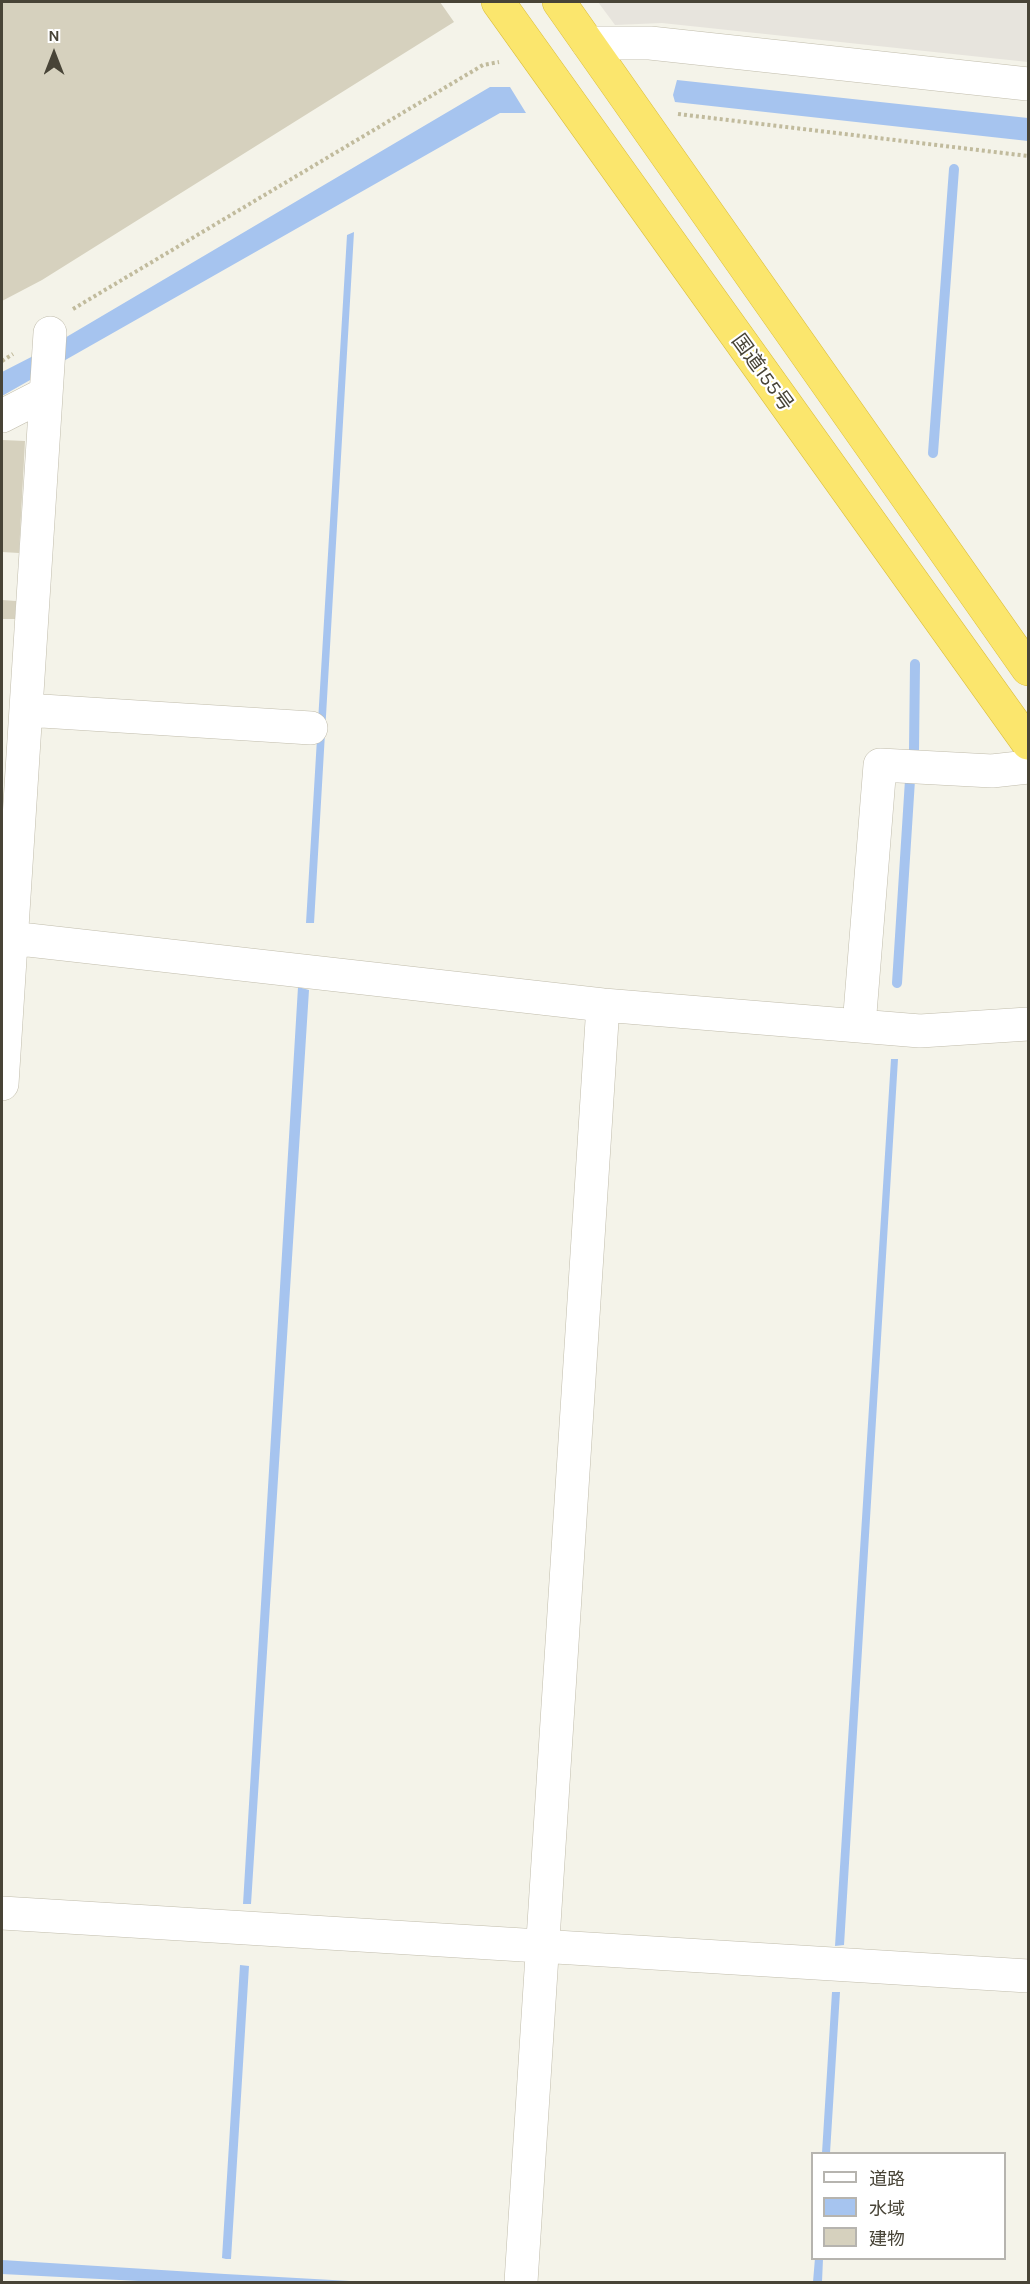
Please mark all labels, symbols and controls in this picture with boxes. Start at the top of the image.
north arrow [24,24,84,84]
text: N [48,26,60,45]
street label: 国道155号 [726,330,798,416]
legend [811,2152,1006,2260]
text: 道路 [869,2168,905,2190]
text: 水域 [869,2198,905,2220]
text: 建物 [869,2228,905,2250]

